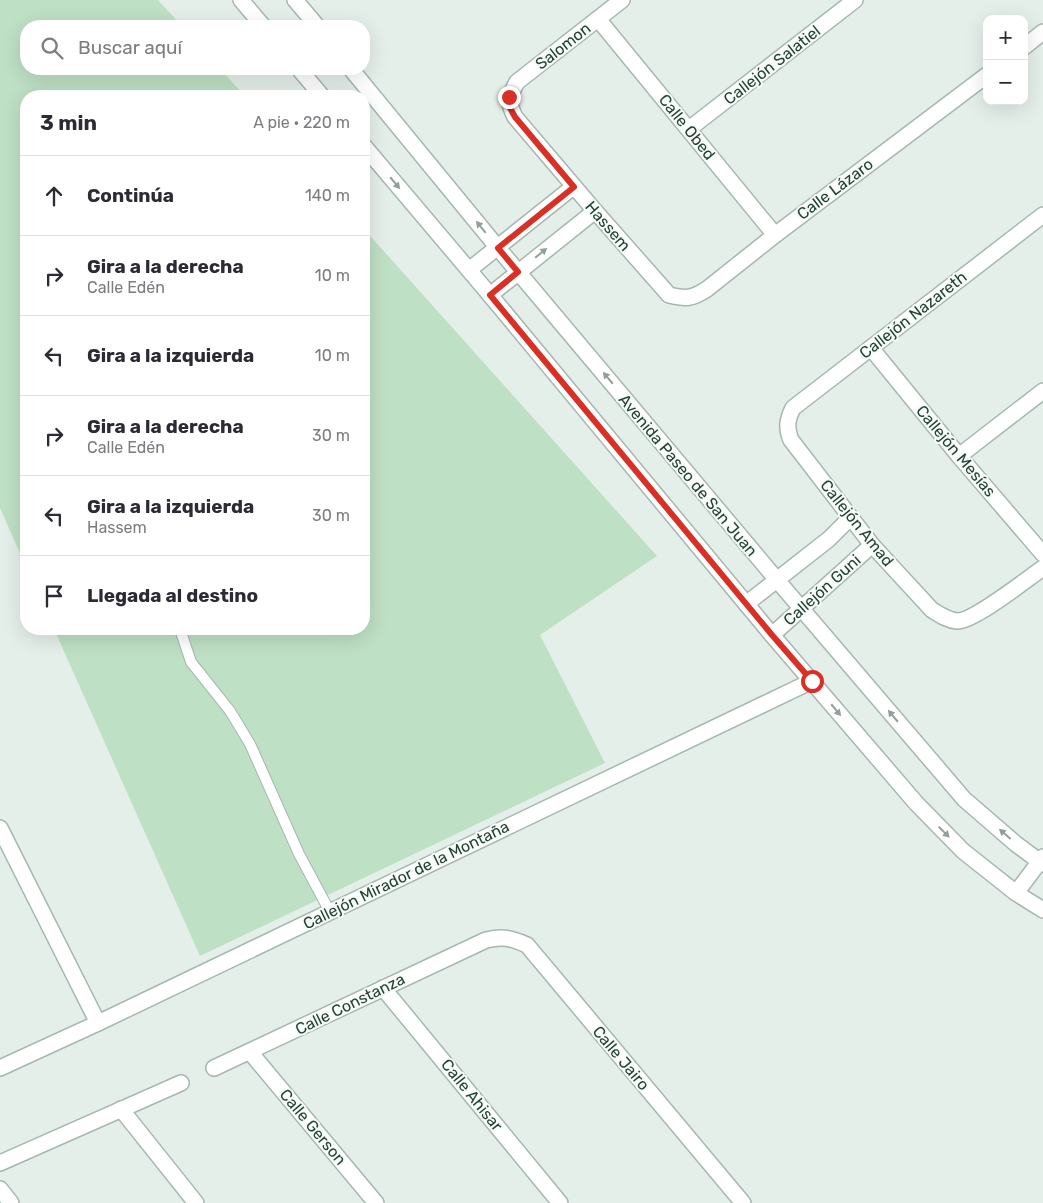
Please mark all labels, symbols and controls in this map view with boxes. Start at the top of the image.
map controls [983,15,1028,105]
button: + [983,15,1028,60]
street label: Salomon [532,19,594,73]
search box [20,20,370,75]
street label: Callejón Salatiel [720,21,824,109]
icon: search [38,34,66,62]
text: Buscar aquí [78,36,182,59]
button: − [983,60,1028,105]
route end [498,86,521,109]
street label: Calle Obed [655,90,719,164]
text: 3 min [40,110,97,135]
text: A pie · 220 m [253,113,350,132]
street label: Calle Lázaro [793,154,877,224]
one-way arrow [390,176,401,189]
icon: ahead [40,182,68,210]
text: Continúa [87,184,174,207]
text: 140 m [305,186,350,205]
street label: Hassem [581,197,635,255]
one-way arrow [475,221,486,234]
one-way arrow [535,248,548,259]
text: Gira a la derecha [87,255,244,278]
icon: right [40,262,68,290]
text: 10 m [315,266,350,285]
street label: Callejón Nazareth [856,267,970,363]
text: Calle Edén [87,278,165,297]
icon: left [40,342,68,370]
text: Gira a la izquierda [87,344,254,367]
text: 10 m [315,346,350,365]
one-way arrow [602,372,613,385]
street label: Avenida Paseo de San Juan [615,390,761,560]
street label: Callejón Mesías [912,401,1000,501]
text: Gira a la derecha [87,415,244,438]
icon: right [40,422,68,450]
text: 30 m [312,426,350,445]
text: Calle Edén [87,438,165,457]
street label: Callejón Amad [816,476,898,570]
text: Gira a la izquierda [87,495,254,518]
icon: left [40,502,68,530]
text: 30 m [312,506,350,525]
text: Hassem [87,518,147,537]
street label: Callejón Guni [780,550,864,630]
icon: arrive [40,582,68,610]
text: Llegada al destino [87,584,258,607]
route start [801,670,824,693]
one-way arrow [831,704,842,717]
one-way arrow [888,710,899,723]
street label: Callejón Mirador de la Montaña [300,817,512,933]
one-way arrow [938,825,950,837]
one-way arrow [999,828,1011,840]
street label: Calle Constanza [292,969,408,1039]
street label: Calle Jairo [589,1022,653,1094]
street label: Calle Ahisar [437,1055,507,1135]
street label: Calle Gerson [276,1085,350,1169]

